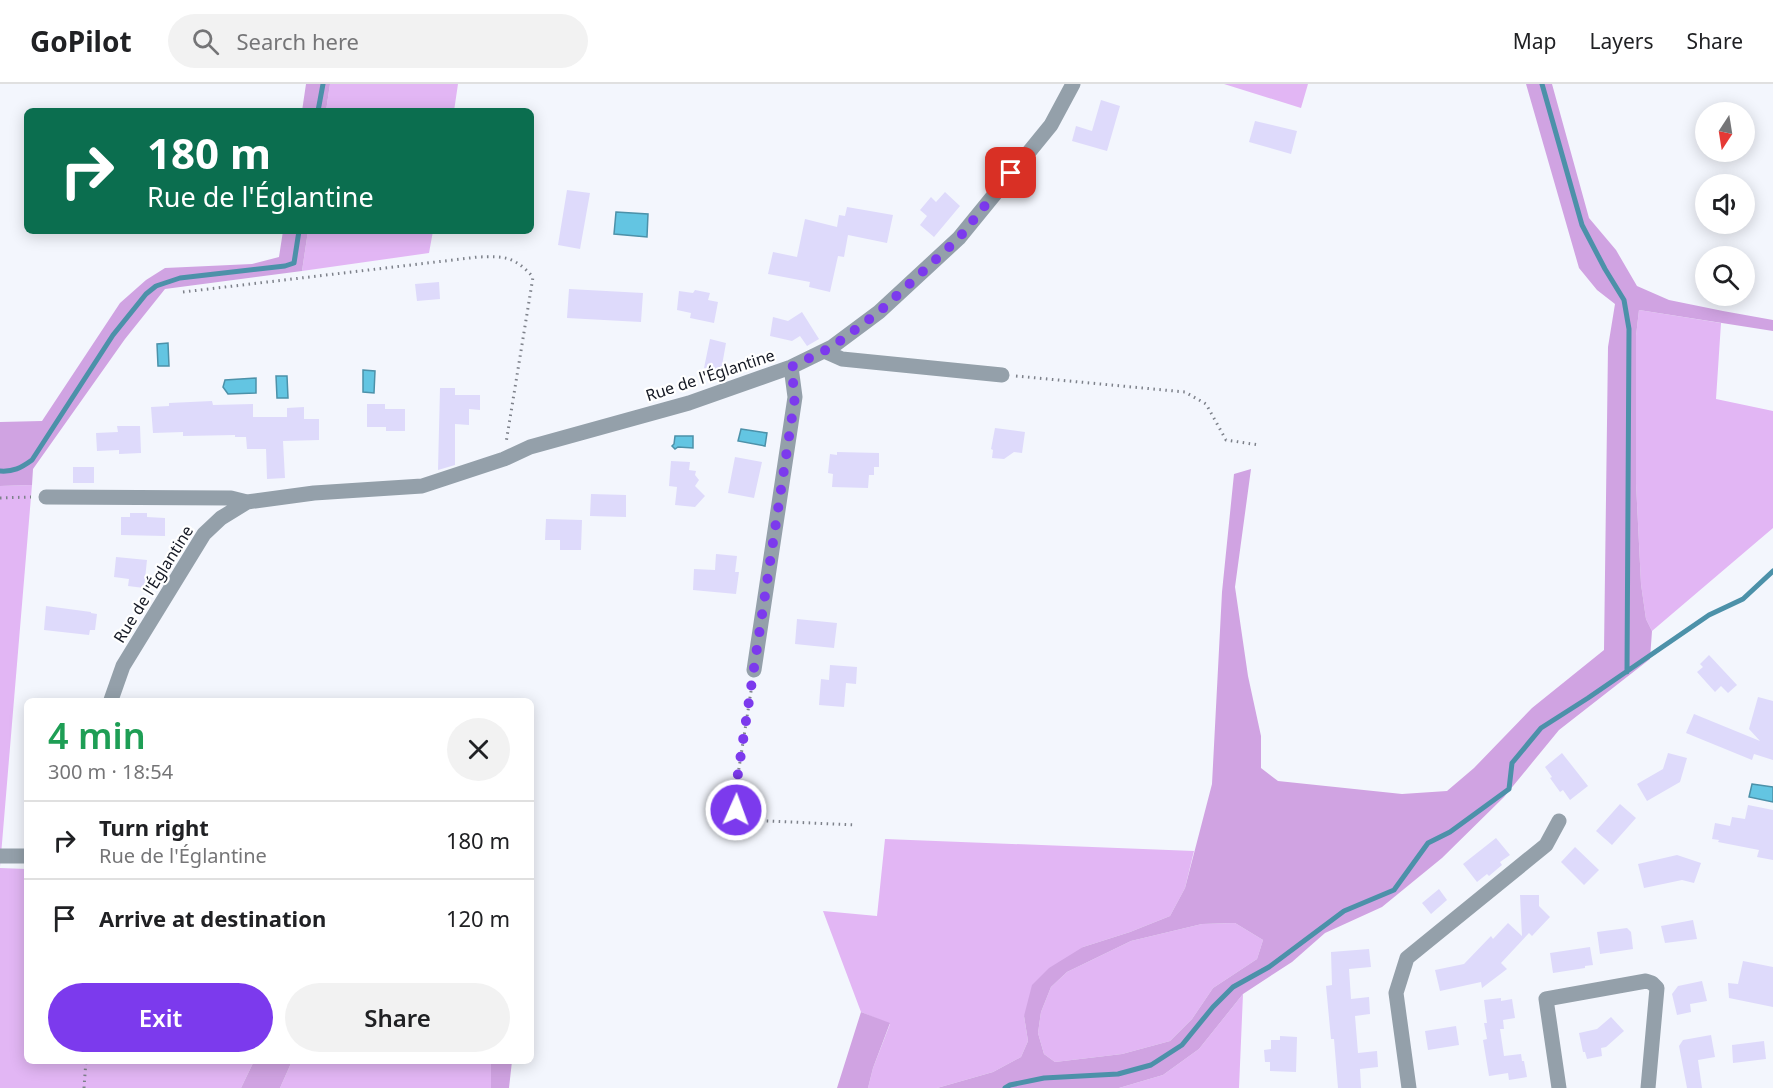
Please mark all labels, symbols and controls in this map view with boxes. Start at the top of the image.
search box [168,14,588,68]
text: GoPilot [30,22,132,60]
icon: search [189,25,222,58]
text: Search here [237,26,359,56]
text: Map [1513,27,1557,55]
text: Layers [1590,27,1654,55]
text: Share [1687,27,1743,55]
north arrow [1695,102,1755,162]
map controls [1695,102,1755,306]
text: 180 m [147,124,271,181]
icon: right [48,132,126,210]
pin [985,147,1036,198]
icon: arrive [994,156,1027,189]
button: sound [1695,174,1755,234]
text: Rue de l'Églantine [147,178,374,215]
button: search [1695,246,1755,306]
street label: Rue de l'Églantine [643,344,777,406]
street label: Rue de l'Églantine [108,521,198,647]
text: 4 min [48,711,146,760]
button: close [447,718,510,781]
text: 300 m · 18:54 [48,758,173,785]
position arrow [704,778,768,842]
text: Turn right [99,812,209,842]
icon: right [48,824,81,857]
text: 180 m [446,825,510,855]
text: Rue de l'Églantine [99,842,267,869]
icon: arrive [48,902,81,935]
text: Arrive at destination [99,903,326,933]
text: 120 m [446,903,510,933]
button: Exit [48,983,273,1052]
button: Share [285,983,510,1052]

